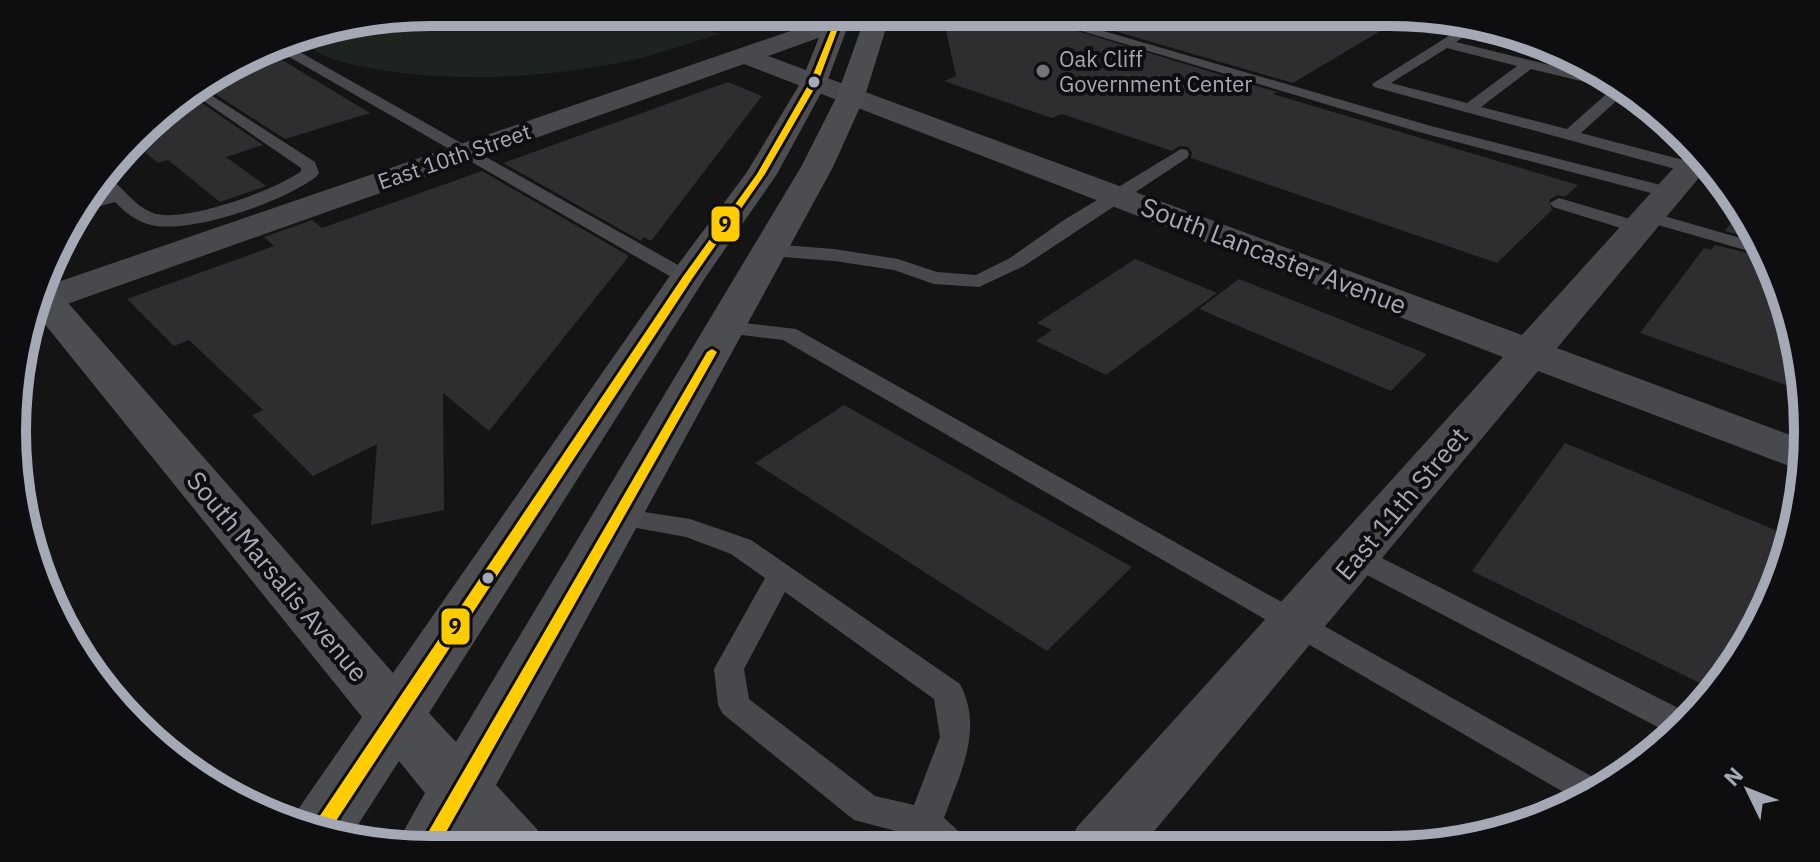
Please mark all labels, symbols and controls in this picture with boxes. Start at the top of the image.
place label: Oak Cliff Government Center [1059,44,1252,98]
marker: Oak Cliff Government Center [1034,62,1052,80]
unlabelled marker [806,74,822,90]
street label: East 10th Street [374,116,534,196]
street label: South Lancaster Avenue [1137,189,1411,321]
line badge: 9 [710,205,741,243]
text: 9 [718,209,732,238]
street label: East 11th Street [1327,420,1475,586]
street label: South Marsalis Avenue [180,464,376,688]
unlabelled marker [480,570,496,586]
line badge: 9 [440,607,471,646]
text: 9 [448,611,462,640]
north arrow [1708,750,1788,830]
text: N [1717,760,1749,792]

